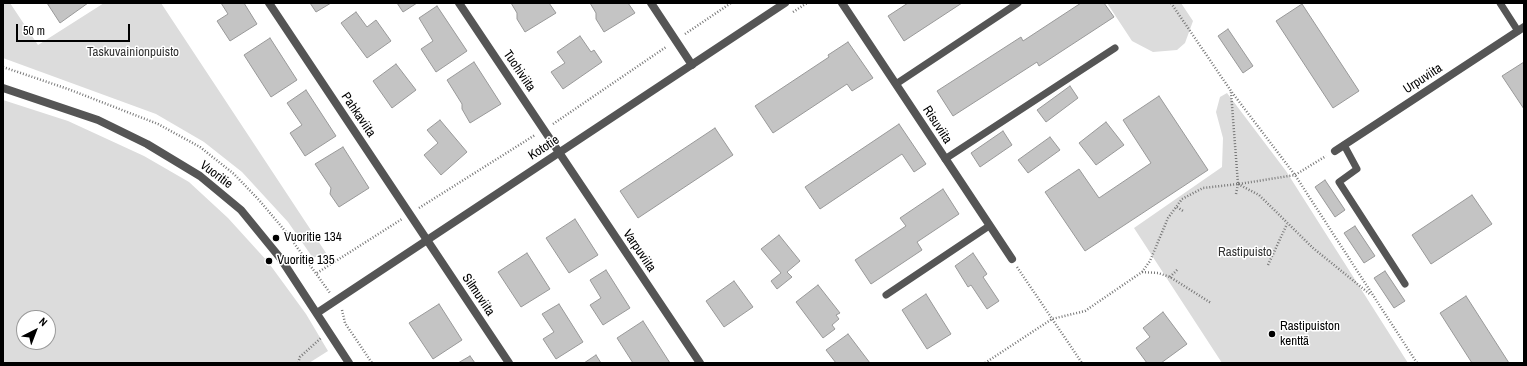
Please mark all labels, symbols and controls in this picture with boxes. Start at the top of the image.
scale bar [18,16,132,42]
text: 50 m [23,23,45,39]
park label: Taskuvainionpuisto [87,45,179,61]
street label: Tuohiviita [500,47,538,95]
street label: Urpuviita [1401,61,1445,97]
street label: Pahkaviita [337,90,379,140]
street label: Risuviita [919,103,955,147]
street label: Kototie [526,132,562,164]
street label: Vuoritie [197,158,235,192]
street label: Varpuviita [619,227,659,275]
place label: Vuoritie 134 [284,230,342,246]
marker: Vuoritie 134 [271,233,281,243]
park label: Rastipuisto [1218,245,1272,261]
place label: Vuoritie 135 [277,253,335,269]
marker: Vuoritie 135 [264,256,274,266]
street label: Silmuviita [458,271,498,319]
north arrow [16,310,56,350]
text: N [36,314,50,329]
place label: Rastipuiston kenttä [1280,319,1340,350]
marker: Rastipuiston kenttä [1267,329,1277,339]

